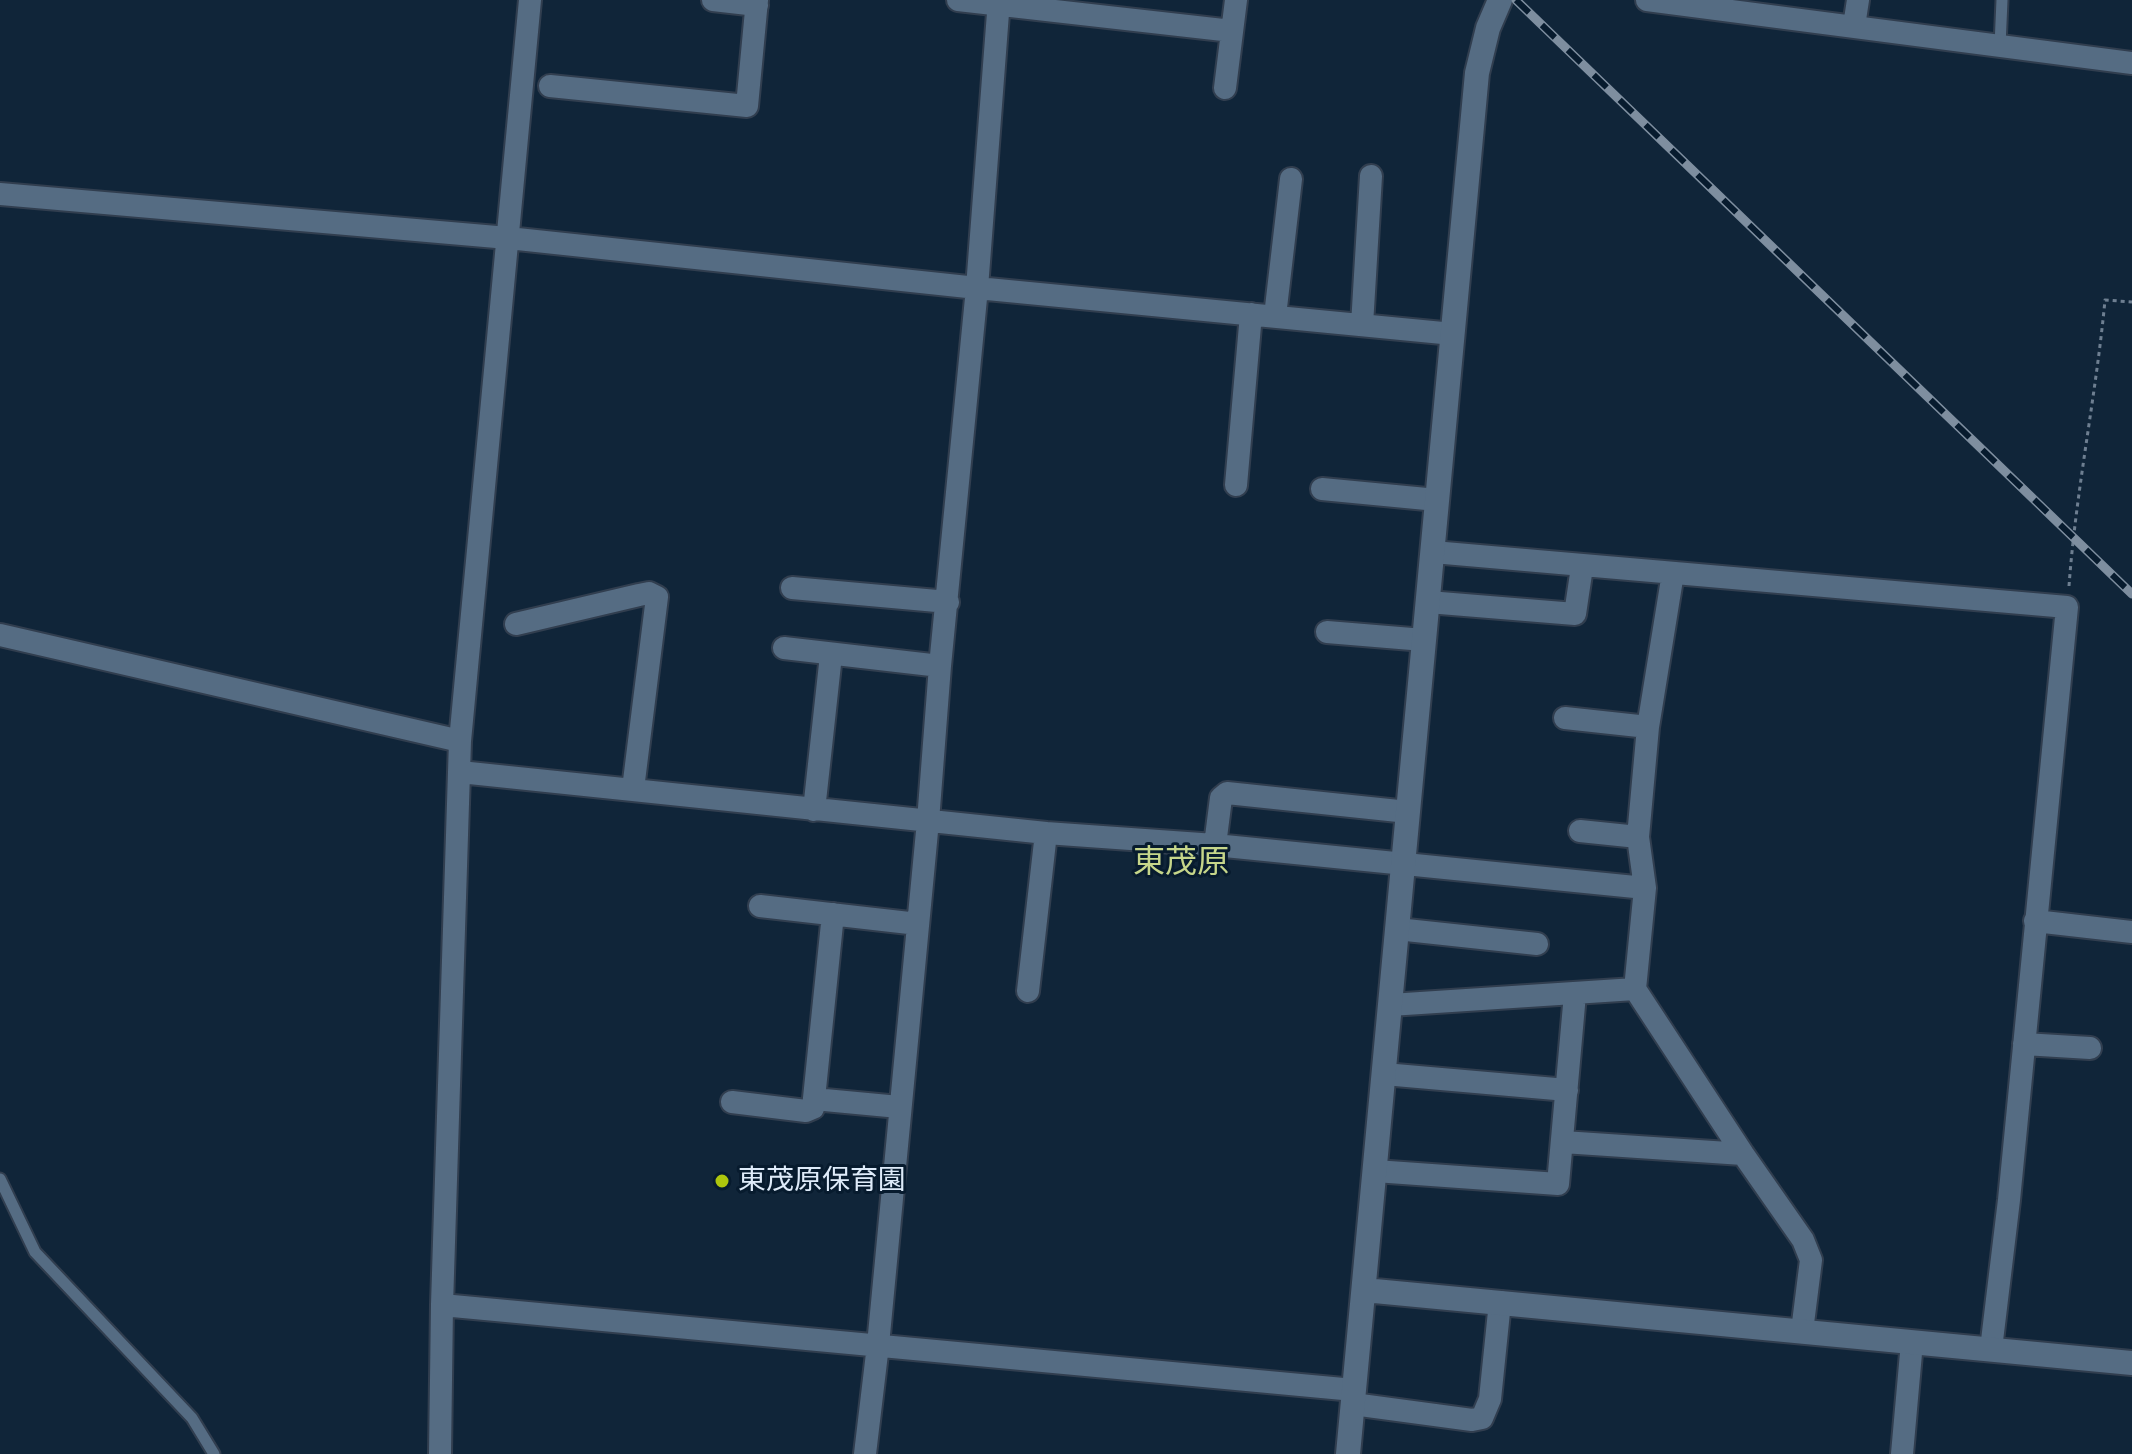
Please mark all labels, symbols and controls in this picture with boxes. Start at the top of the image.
district label: 東茂原 [1133,844,1229,882]
place label: 東茂原保育園 [738,1164,906,1198]
marker: 東茂原保育園 [713,1172,731,1190]

